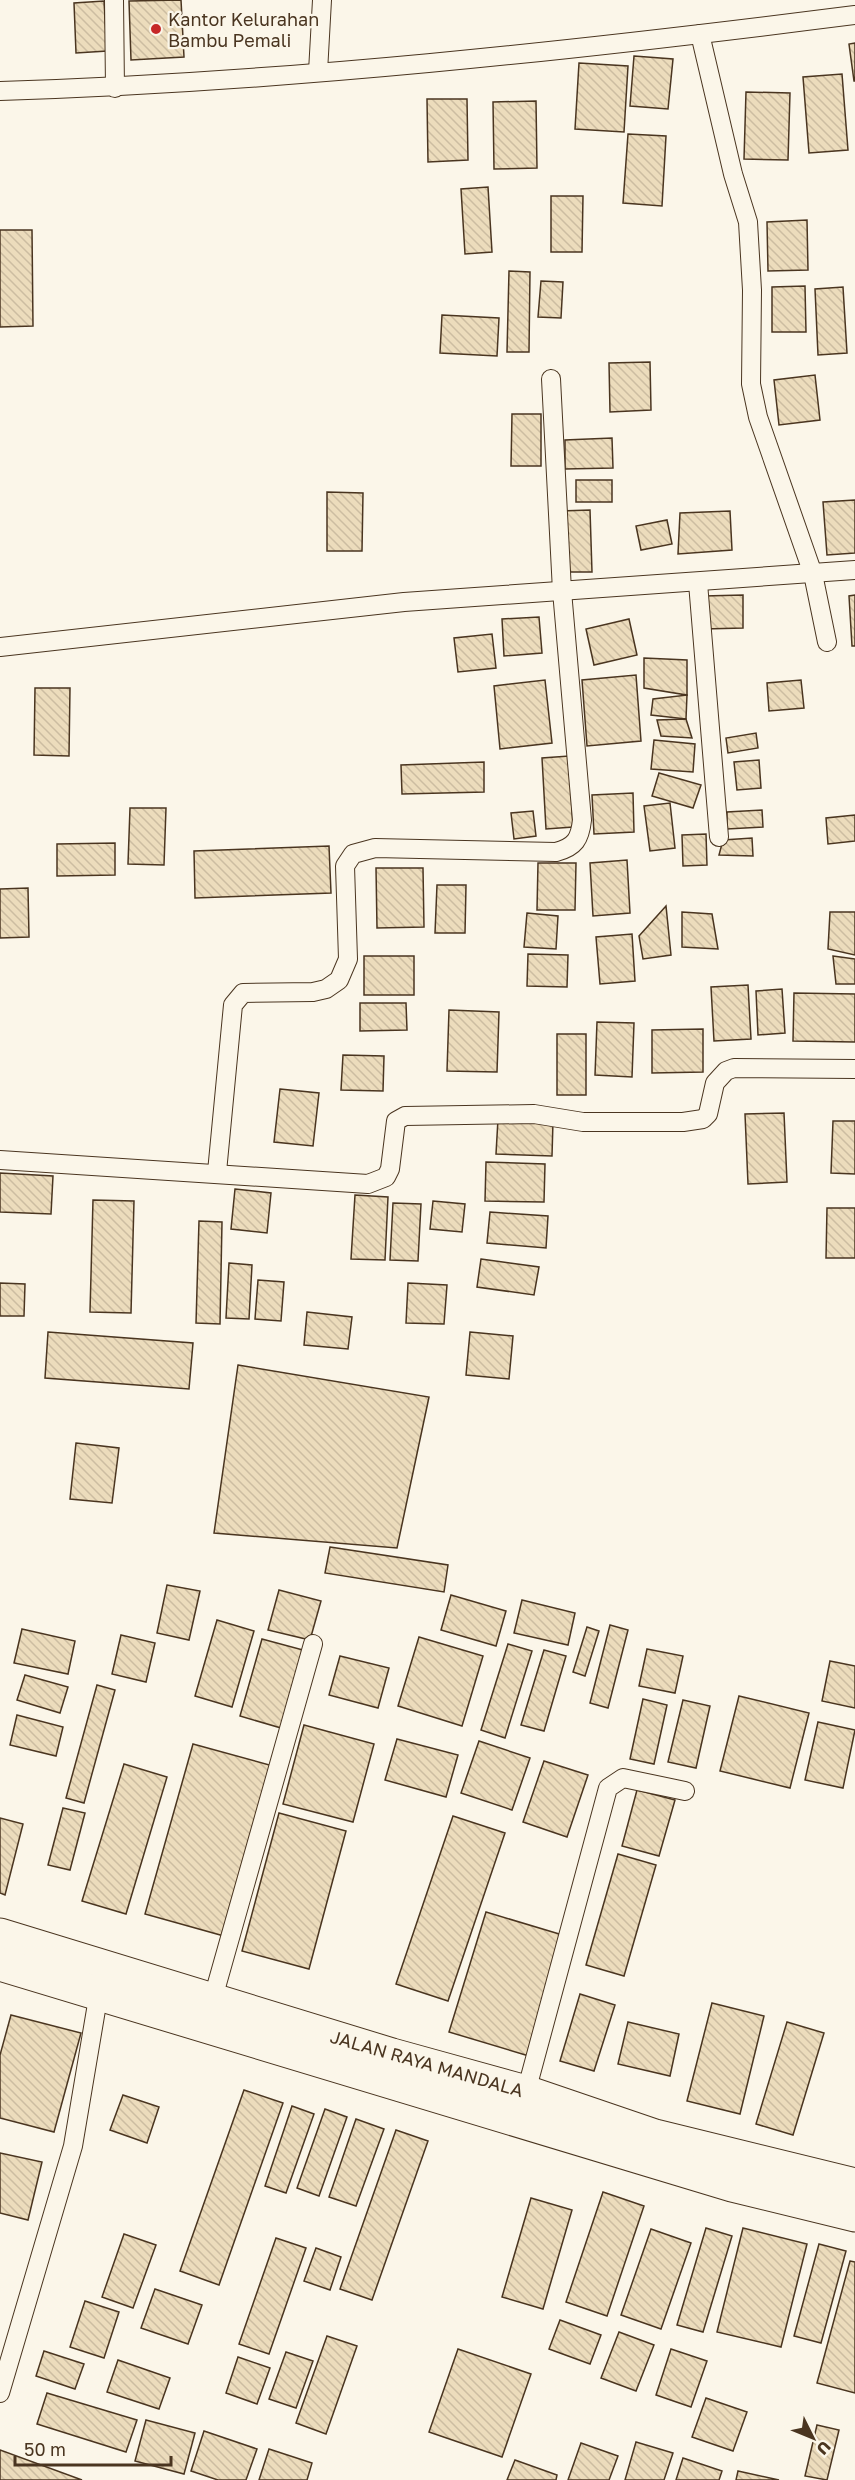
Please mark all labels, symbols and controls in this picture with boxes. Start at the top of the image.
place label: Kantor Kelurahan Bambu Pemali [168,8,319,51]
marker: Kantor Kelurahan Bambu Pemali [149,22,163,36]
street label: JALAN RAYA MANDALA [328,2025,526,2101]
north arrow [783,2408,843,2468]
scale bar [15,2429,171,2467]
text: U [813,2437,835,2459]
text: 50 m [24,2438,66,2460]

